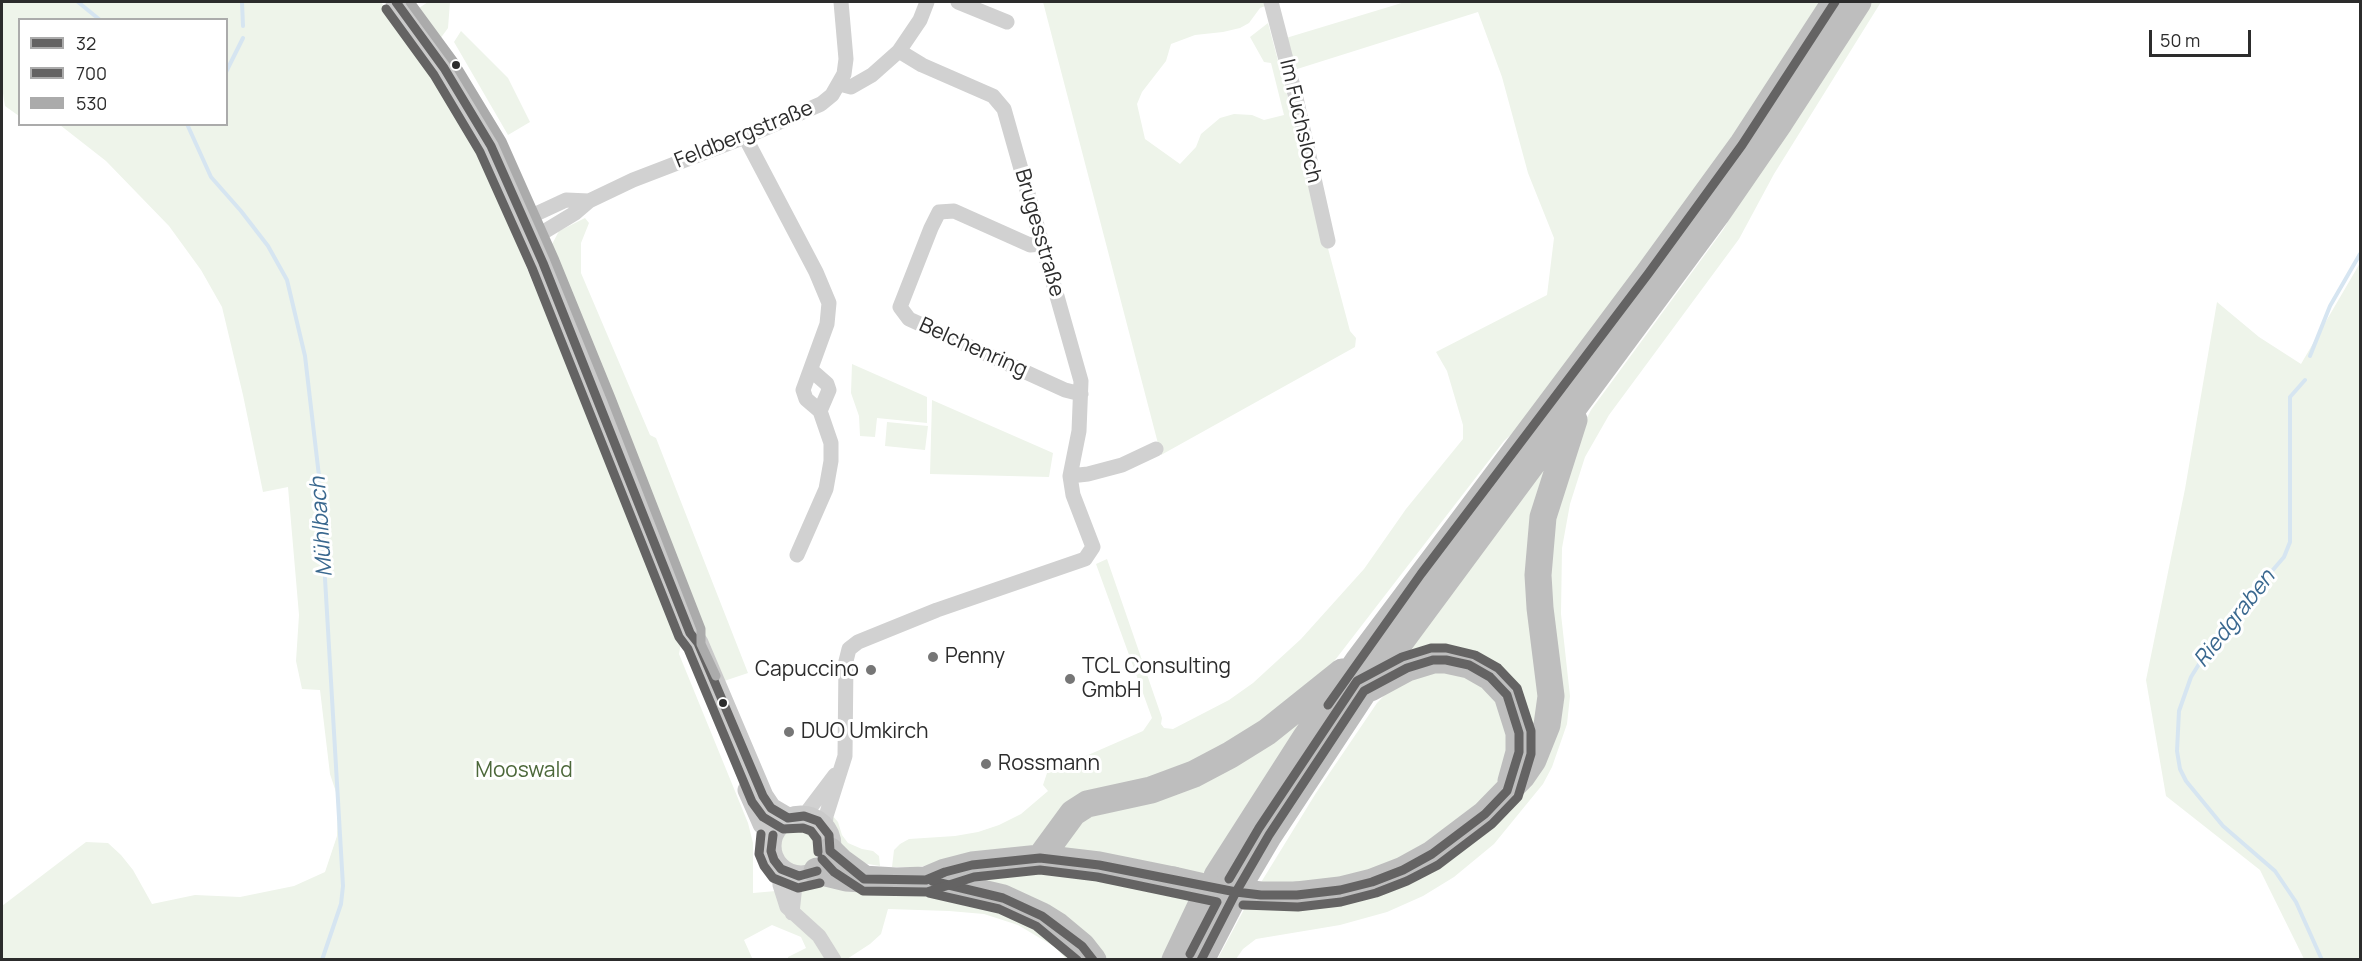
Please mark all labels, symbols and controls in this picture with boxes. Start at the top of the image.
legend [18,18,228,126]
scale bar [2152,18,2254,56]
text: 50 m [2160,28,2200,52]
text: 32 [76,31,96,55]
street label: Im Fuchsloch [1273,57,1327,185]
unlabelled marker [450,59,462,71]
text: 700 [76,61,107,85]
text: 530 [76,91,107,115]
street label: Feldbergstraße [671,96,817,174]
street label: Brugesstraße [1009,166,1069,300]
street label: Belchenring [915,313,1031,383]
water label: Mühlbach [305,476,339,578]
water label: Riedgraben [2189,565,2281,673]
place label: Penny [945,644,1005,670]
marker: Penny [926,650,940,664]
place label: TCL Consulting GmbH [1082,654,1231,704]
place label: Capuccino [755,657,859,683]
marker: Capuccino [864,663,878,677]
marker: TCL Consulting GmbH [1063,672,1077,686]
unlabelled marker [717,697,729,709]
place label: DUO Umkirch [801,719,929,745]
marker: DUO Umkirch [782,725,796,739]
place label: Rossmann [998,751,1100,777]
marker: Rossmann [979,757,993,771]
park label: Mooswald [475,758,573,784]

